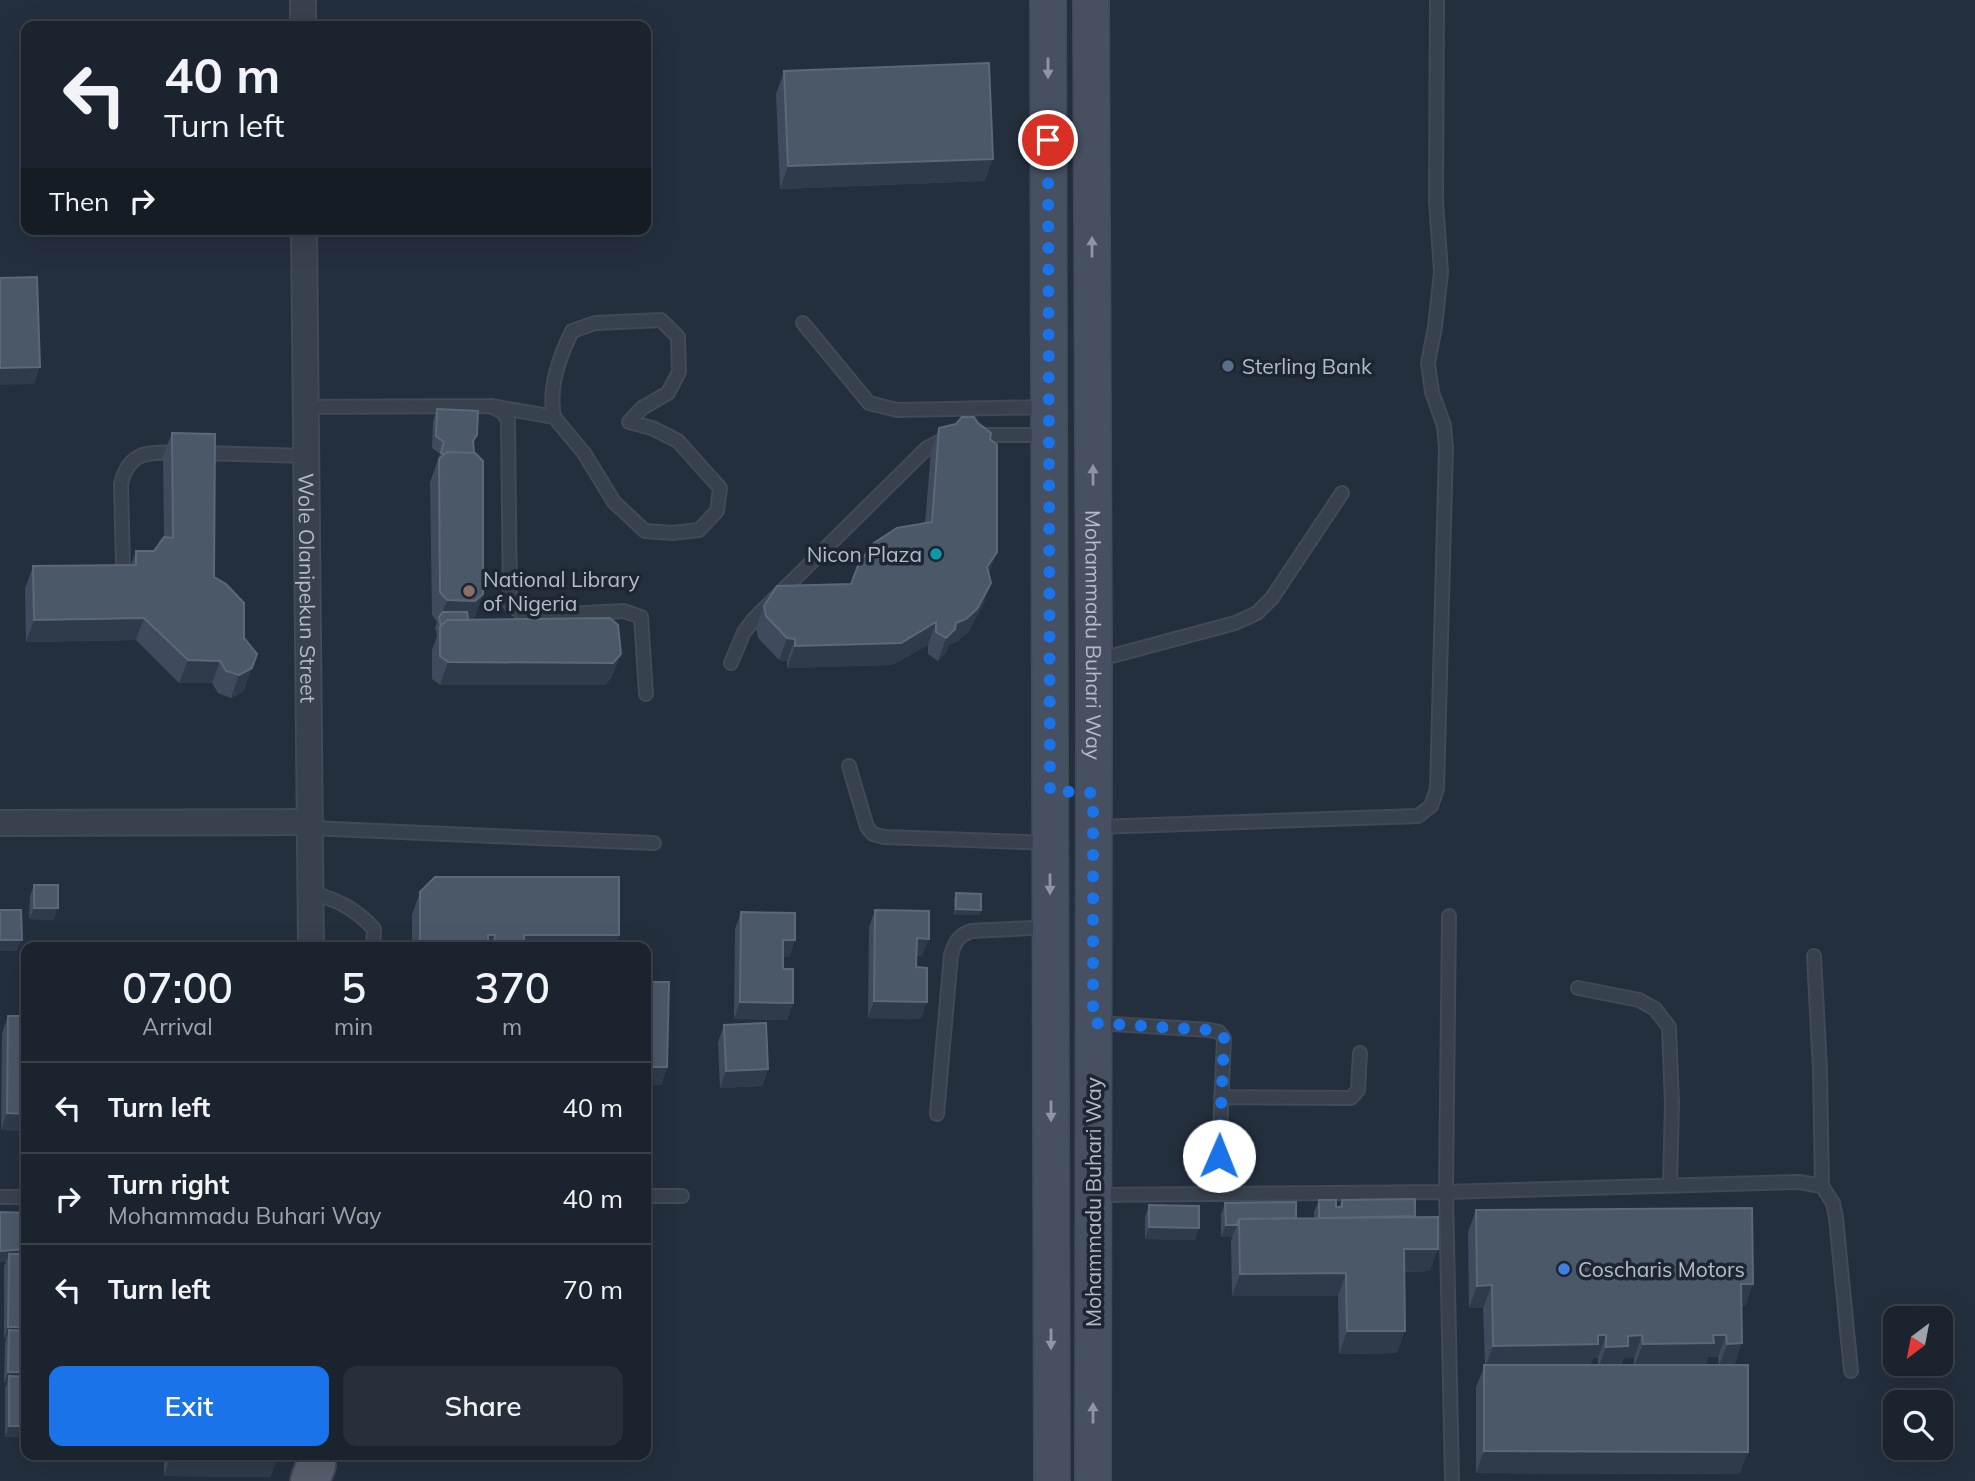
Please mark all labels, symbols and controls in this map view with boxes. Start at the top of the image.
text: 40 m [164,44,280,105]
icon: left [49,49,140,140]
one-way arrow [1042,57,1054,79]
text: Turn left [164,105,284,145]
pin [1018,110,1078,170]
icon: arrive [1029,121,1067,159]
icon: right [123,182,161,220]
text: Then [49,185,109,218]
one-way arrow [1086,236,1098,258]
place label: Sterling Bank [1242,353,1372,379]
marker: Sterling Bank [1220,358,1236,374]
one-way arrow [1087,464,1099,486]
street label: Wole Olanipekun Street [293,473,322,703]
street label: Mohammadu Buhari Way [1080,510,1107,760]
place label: Nicon Plaza [807,541,922,567]
marker: Nicon Plaza [928,546,944,562]
place label: National Library of Nigeria [483,566,640,616]
marker: National Library of Nigeria [461,583,477,599]
one-way arrow [1044,873,1056,895]
text: 07:00 [122,961,233,1014]
text: 5 [341,961,366,1014]
text: 370 [474,961,550,1014]
text: Arrival [142,1012,213,1041]
text: min [334,1012,373,1041]
text: m [502,1012,522,1041]
street label: Mohammadu Buhari Way [1080,1077,1106,1327]
icon: left [49,1089,87,1127]
text: Turn left [108,1091,210,1124]
text: 40 m [562,1091,623,1124]
one-way arrow [1045,1100,1057,1122]
position arrow [1182,1119,1256,1193]
text: Turn right [108,1168,229,1201]
icon: right [49,1180,87,1218]
text: 40 m [562,1182,623,1215]
text: Mohammadu Buhari Way [108,1201,382,1230]
place label: Coscharis Motors [1578,1256,1745,1282]
marker: Coscharis Motors [1556,1261,1572,1277]
icon: left [49,1271,87,1309]
text: Turn left [108,1273,210,1306]
text: 70 m [562,1273,623,1306]
north arrow [1883,1306,1953,1376]
map controls [1883,1306,1953,1460]
one-way arrow [1045,1328,1057,1350]
button: Exit [49,1366,329,1446]
button: Share [343,1366,623,1446]
button: search [1883,1390,1953,1460]
one-way arrow [1087,1402,1099,1424]

